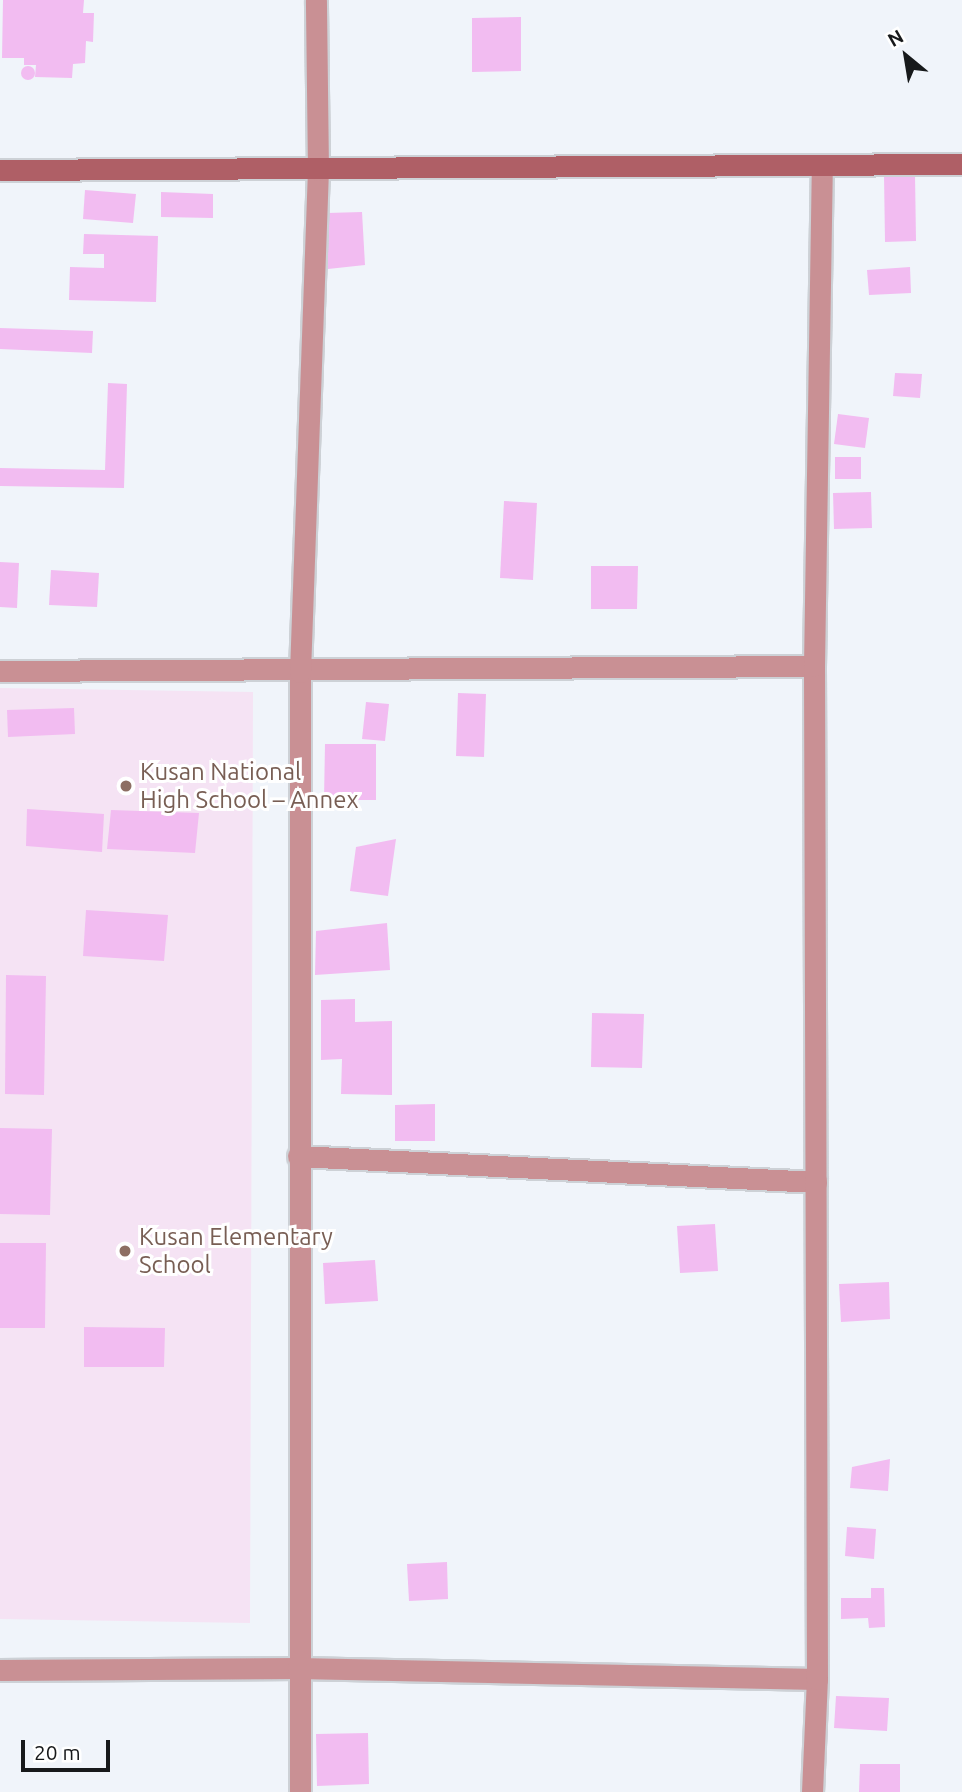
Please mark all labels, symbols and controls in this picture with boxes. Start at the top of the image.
north arrow [871,21,941,91]
text: N [884,25,907,51]
place label: Kusan National High School – Annex [140,758,359,814]
marker: Kusan National High School – Annex [118,778,134,794]
place label: Kusan Elementary School [139,1223,333,1279]
marker: Kusan Elementary School [117,1243,133,1259]
scale bar [24,1726,114,1770]
text: 20 m [34,1740,81,1764]

